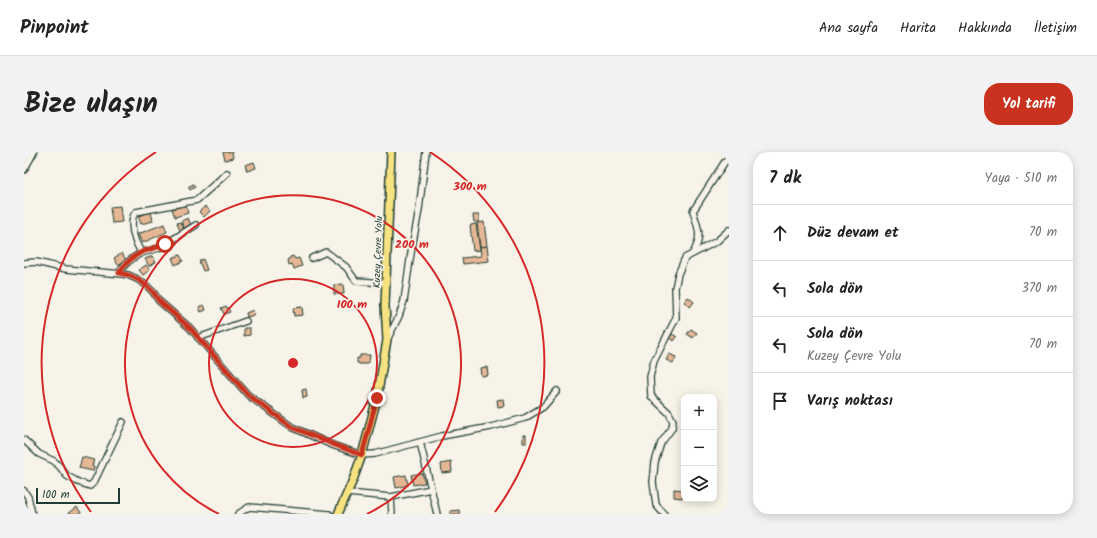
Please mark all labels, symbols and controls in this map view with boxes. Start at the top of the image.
text: Pinpoint [20,13,89,43]
text: Ana sayfa [819,17,878,39]
text: Harita [900,17,936,39]
text: Hakkında [958,17,1012,39]
text: İletişim [1034,17,1077,39]
text: Bize ulaşın [24,82,158,127]
button: Yol tarifi [984,83,1073,125]
text: 7 dk [769,165,801,192]
text: Yaya · 510 m [985,168,1057,189]
text: 300 m [452,177,487,196]
street label: Kuzey Çevre Yolu [369,215,387,289]
text: Düz devam et [807,221,899,245]
icon: ahead [769,222,791,244]
text: 70 m [1029,222,1057,243]
route start [156,235,174,253]
text: 200 m [395,235,429,254]
text: Sola dön [807,277,863,301]
icon: left [769,278,791,300]
text: 370 m [1022,278,1057,299]
text: 100 m [337,295,367,314]
text: Sola dön [807,322,863,346]
icon: left [769,334,791,356]
text: 70 m [1029,334,1057,355]
text: Kuzey Çevre Yolu [807,346,901,367]
centre of rings [286,356,300,370]
route end [368,389,386,407]
text: Varış noktası [807,389,893,413]
icon: arrive [769,390,791,412]
map controls [681,394,717,502]
button: + [681,394,717,430]
button: − [681,430,717,466]
button: layers [681,466,717,502]
scale bar [36,486,120,505]
text: 100 m [42,486,70,504]

